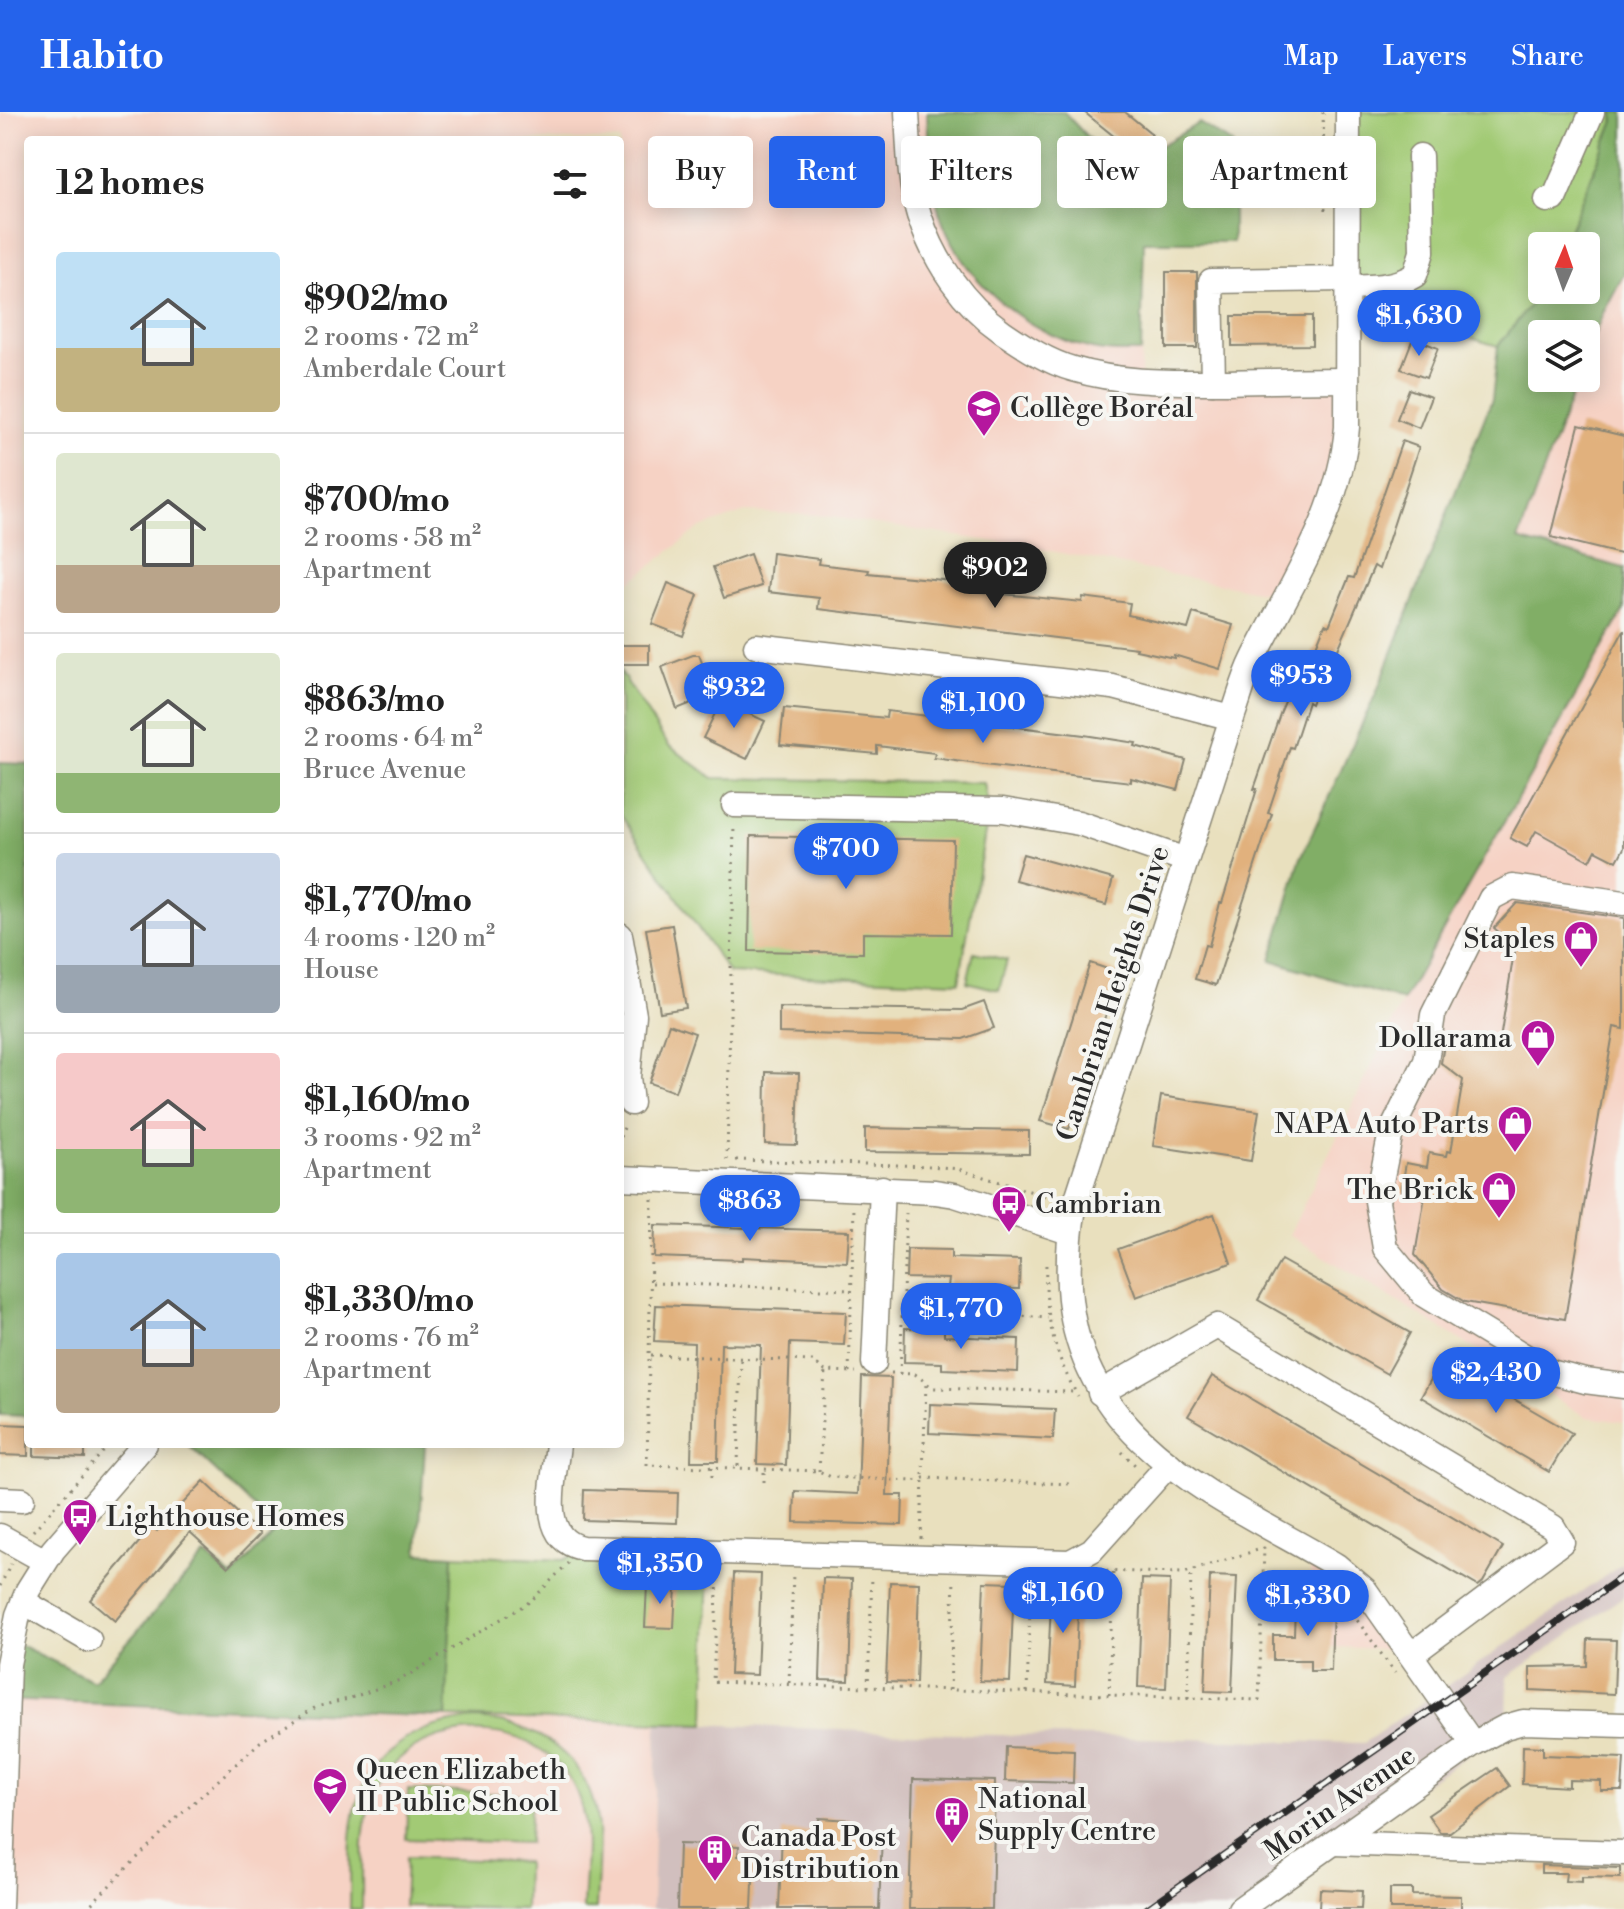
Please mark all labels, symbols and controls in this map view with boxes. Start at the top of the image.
text: Habito [40,33,164,80]
text: Map [1284,39,1339,74]
text: Layers [1383,39,1467,74]
text: Share [1511,39,1584,74]
chip: Buy [648,136,753,208]
chip: Rent [769,136,885,208]
chip: Filters [901,136,1041,208]
chip: New [1057,136,1167,208]
chip: Apartment [1183,136,1376,208]
icon: filters [548,162,592,206]
text: 12 homes [56,163,205,205]
north arrow [1528,232,1600,304]
map controls [1528,232,1600,392]
text: $902/mo [304,279,449,321]
icon: home [120,284,216,380]
pin: $1,630 [1354,290,1484,358]
text: $1,630 [1375,300,1463,332]
button: layers [1528,320,1600,392]
text: 2 rooms · 72 m² [304,321,478,353]
text: Amberdale Court [304,353,506,385]
school or university icon: Collège Boréal [965,388,1003,438]
place label: Collège Boréal [1010,391,1194,426]
text: $700/mo [304,480,450,522]
icon: home [120,485,216,581]
text: 2 rooms · 58 m² [304,522,481,554]
pin: $902 [948,542,1042,610]
text: $902 [962,552,1028,584]
text: Apartment [304,554,432,586]
pin: $953 [1254,650,1348,718]
text: $953 [1269,660,1333,692]
pin: $932 [687,662,781,730]
text: $932 [702,672,766,704]
pin: $1,100 [918,677,1048,745]
text: $863/mo [304,680,445,722]
icon: home [120,685,216,781]
text: $1,100 [940,687,1026,719]
text: 2 rooms · 64 m² [304,722,483,754]
text: Bruce Avenue [304,754,466,786]
pin: $700 [799,823,893,891]
text: $700 [812,833,880,865]
street label: Cambrian Heights Drive [1049,841,1178,1146]
text: $1,770/mo [304,880,472,922]
icon: home [120,885,216,981]
shop icon: Staples [1562,919,1600,969]
text: 4 rooms · 120 m² [304,922,495,954]
place label: Staples [1464,922,1555,957]
text: House [304,954,379,986]
shop icon: Dollarama [1519,1018,1557,1068]
place label: Dollarama [1379,1021,1513,1056]
text: $1,160/mo [304,1080,470,1122]
icon: home [120,1085,216,1181]
shop icon: NAPA Auto Parts [1496,1104,1534,1154]
place label: NAPA Auto Parts [1275,1107,1489,1142]
text: 3 rooms · 92 m² [304,1122,481,1154]
text: Apartment [304,1154,432,1186]
shop icon: The Brick [1480,1170,1518,1220]
place label: The Brick [1347,1173,1474,1208]
pin: $863 [703,1175,797,1243]
bus stop icon: Cambrian [990,1184,1028,1234]
text: $863 [718,1185,782,1217]
place label: Cambrian [1035,1187,1162,1222]
text: $1,330/mo [304,1280,474,1322]
pin: $1,770 [896,1283,1026,1351]
icon: home [120,1285,216,1381]
text: $1,770 [919,1293,1003,1325]
text: 2 rooms · 76 m² [304,1322,479,1354]
pin: $2,430 [1431,1347,1561,1415]
text: Apartment [304,1354,432,1386]
text: $2,430 [1450,1357,1542,1389]
bus stop icon: Lighthouse Homes [61,1497,99,1547]
place label: Lighthouse Homes [106,1500,345,1535]
pin: $1,350 [595,1538,725,1606]
text: $1,350 [617,1548,703,1580]
pin: $1,160 [998,1567,1128,1635]
pin: $1,330 [1243,1570,1373,1638]
text: $1,160 [1021,1577,1105,1609]
text: $1,330 [1265,1580,1351,1612]
street label: Morin Avenue [1257,1738,1422,1868]
place label: Queen Elizabeth II Public School [356,1753,566,1820]
school or university icon: Queen Elizabeth II Public School [311,1766,349,1816]
place label: National Supply Centre [978,1782,1156,1849]
building icon: National Supply Centre [933,1795,971,1845]
place label: Canada Post Distribution [741,1820,900,1887]
building icon: Canada Post Distribution [696,1833,734,1883]

